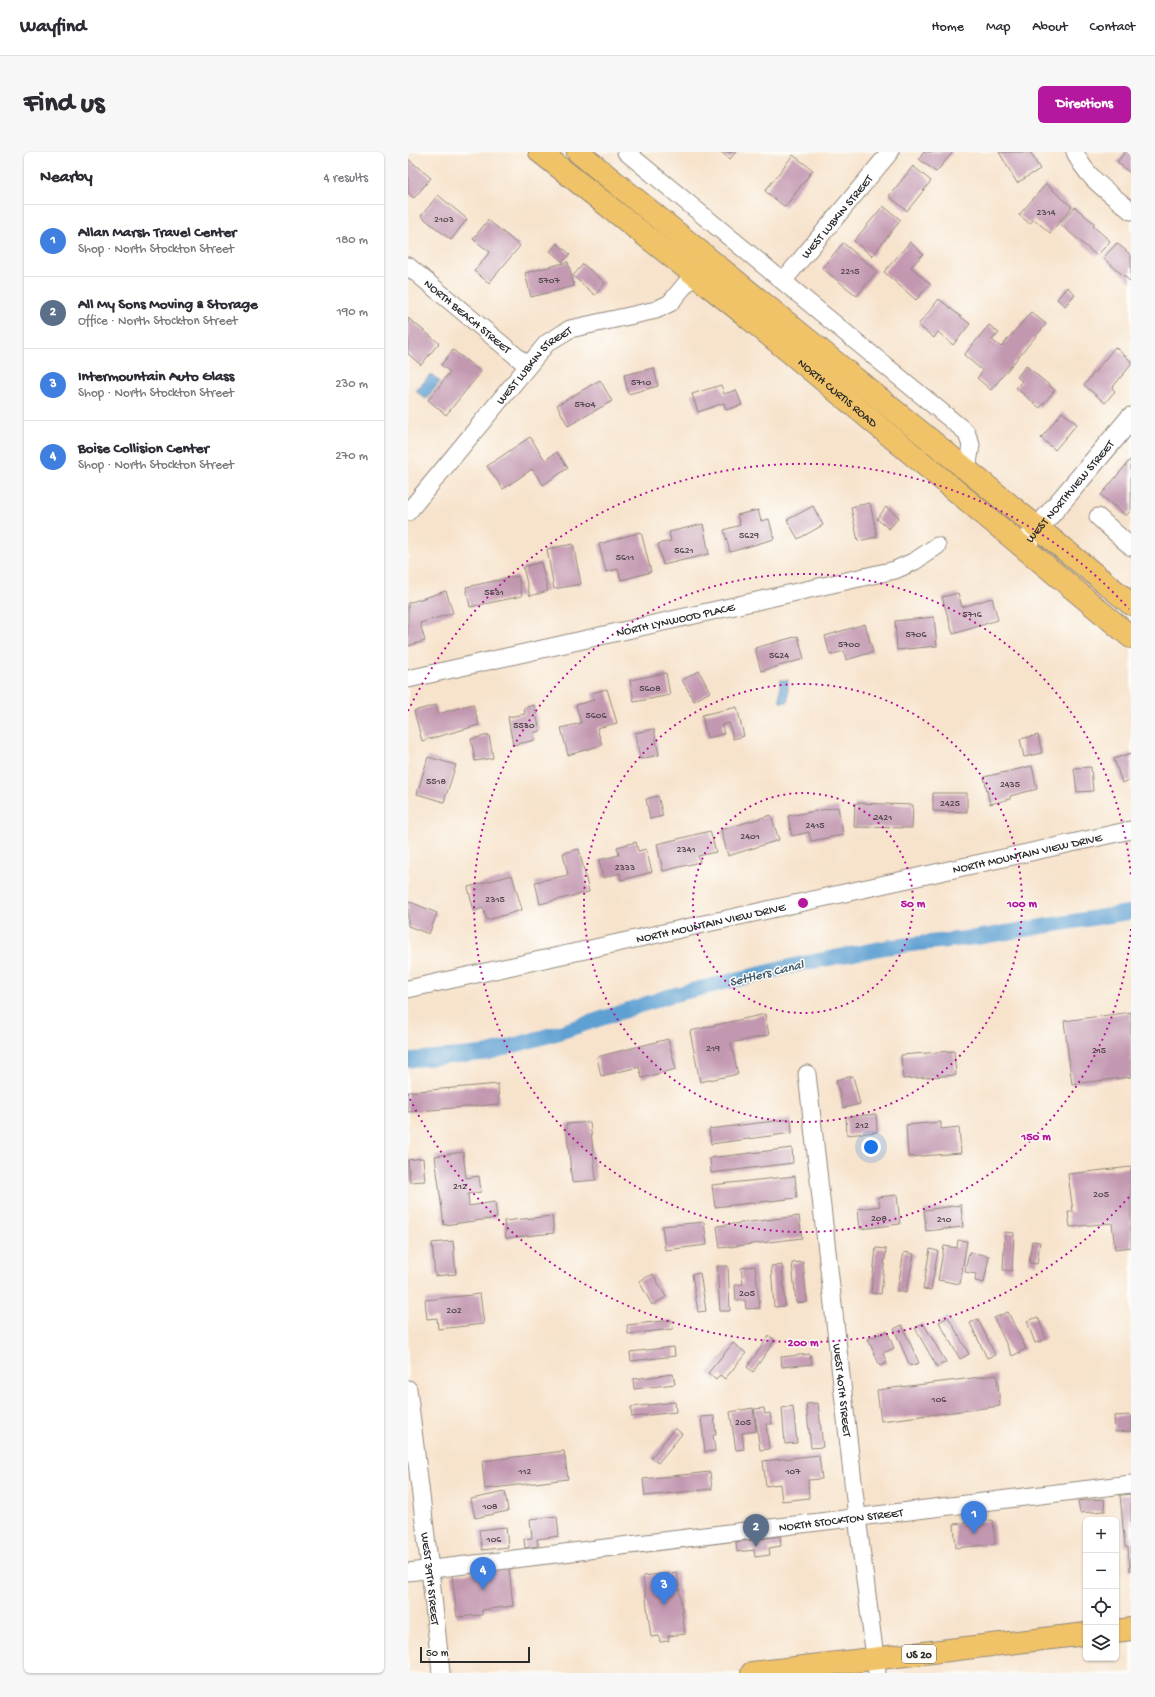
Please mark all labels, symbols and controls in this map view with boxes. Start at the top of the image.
text: Wayfind [20,16,86,39]
text: Home [932,19,964,36]
text: Map [986,19,1010,36]
text: About [1032,19,1068,36]
text: Contact [1090,19,1135,36]
button: Directions [1038,86,1131,123]
text: Find us [24,88,104,121]
text: Nearby [40,168,93,188]
text: 4 results [324,171,368,186]
street label: WEST LUBKIN STREET [799,172,878,262]
house number: 2314 [1037,207,1056,219]
house number: 2103 [434,214,454,226]
text: Allan Marsh Travel Center [78,224,236,242]
text: 1 [50,233,56,248]
text: 180 m [336,233,368,248]
text: Shop · North Stockton Street [78,242,234,257]
house number: 2215 [840,266,860,278]
house number: 5707 [538,275,560,287]
street label: NORTH BEACH STREET [420,277,514,359]
text: All My Sons Moving & Storage [78,296,258,314]
text: 2 [50,305,56,320]
text: 190 m [337,305,368,320]
text: Office · North Stockton Street [78,314,237,329]
street label: WEST LUBKIN STREET [494,324,576,408]
street label: NORTH CURTIS ROAD [794,357,880,431]
text: Intermountain Auto Glass [78,368,234,386]
text: 3 [50,377,56,392]
text: 230 m [335,377,368,392]
house number: 5710 [631,377,651,389]
text: Shop · North Stockton Street [78,386,234,401]
house number: 5704 [575,399,596,411]
street label: WEST NORTHVIEW STREET [1024,437,1119,546]
text: Boise Collision Center [78,440,209,458]
text: 4 [50,449,56,464]
text: 270 m [335,449,368,464]
text: Shop · North Stockton Street [78,458,234,473]
house number: 5629 [739,530,759,542]
house number: 5621 [674,545,694,557]
house number: 5611 [616,552,634,564]
house number: 5531 [484,587,504,599]
street label: NORTH LYNWOOD PLACE [615,601,737,641]
house number: 5716 [962,609,983,621]
house number: 5706 [905,629,928,641]
house number: 5700 [838,639,860,651]
house number: 5624 [769,650,789,662]
house number: 5608 [639,683,661,695]
house number: 5606 [585,710,607,722]
house number: 5530 [513,720,535,732]
house number: 5518 [426,776,447,788]
house number: 2435 [1000,779,1020,791]
house number: 2425 [940,798,960,810]
house number: 2421 [874,812,892,824]
house number: 2415 [806,820,824,832]
house number: 2401 [740,831,760,843]
street label: NORTH MOUNTAIN VIEW DRIVE [952,831,1104,878]
house number: 2341 [677,844,695,856]
house number: 2333 [615,862,635,874]
house number: 2315 [485,894,505,906]
centre of rings [796,896,810,910]
text: 50 m [901,898,926,912]
text: 100 m [1006,898,1037,912]
street label: NORTH MOUNTAIN VIEW DRIVE [635,901,788,948]
water label: Settlers Canal [728,958,806,991]
house number: 219 [706,1043,720,1055]
house number: 215 [1092,1045,1106,1057]
house number: 212 [855,1120,869,1132]
text: 150 m [1020,1131,1051,1145]
your location [861,1137,881,1157]
house number: 212 [453,1181,467,1193]
house number: 205 [1093,1189,1109,1201]
house number: 208 [871,1213,888,1225]
house number: 210 [937,1214,952,1226]
house number: 205 [739,1288,755,1300]
house number: 202 [446,1305,462,1317]
text: 200 m [788,1337,819,1351]
street label: WEST 40TH STREET [828,1343,853,1439]
house number: 106 [931,1394,947,1406]
house number: 205 [735,1417,751,1429]
house number: 112 [518,1466,532,1478]
house number: 107 [785,1466,801,1478]
house number: 108 [481,1501,498,1513]
pin: 1 [961,1501,987,1534]
street label: NORTH STOCKTON STREET [778,1507,905,1536]
pin: 2 [743,1514,769,1547]
map controls [1083,1517,1119,1661]
button: + [1083,1517,1119,1553]
street label: WEST 39TH STREET [417,1532,441,1627]
house number: 106 [486,1534,502,1546]
button: − [1083,1553,1119,1589]
pin: 4 [470,1557,496,1590]
pin: 3 [651,1572,677,1605]
button: locate [1083,1589,1119,1625]
button: layers [1083,1625,1119,1661]
scale bar [420,1645,530,1664]
road number: US 20 [902,1645,936,1663]
text: 50 m [426,1648,448,1660]

